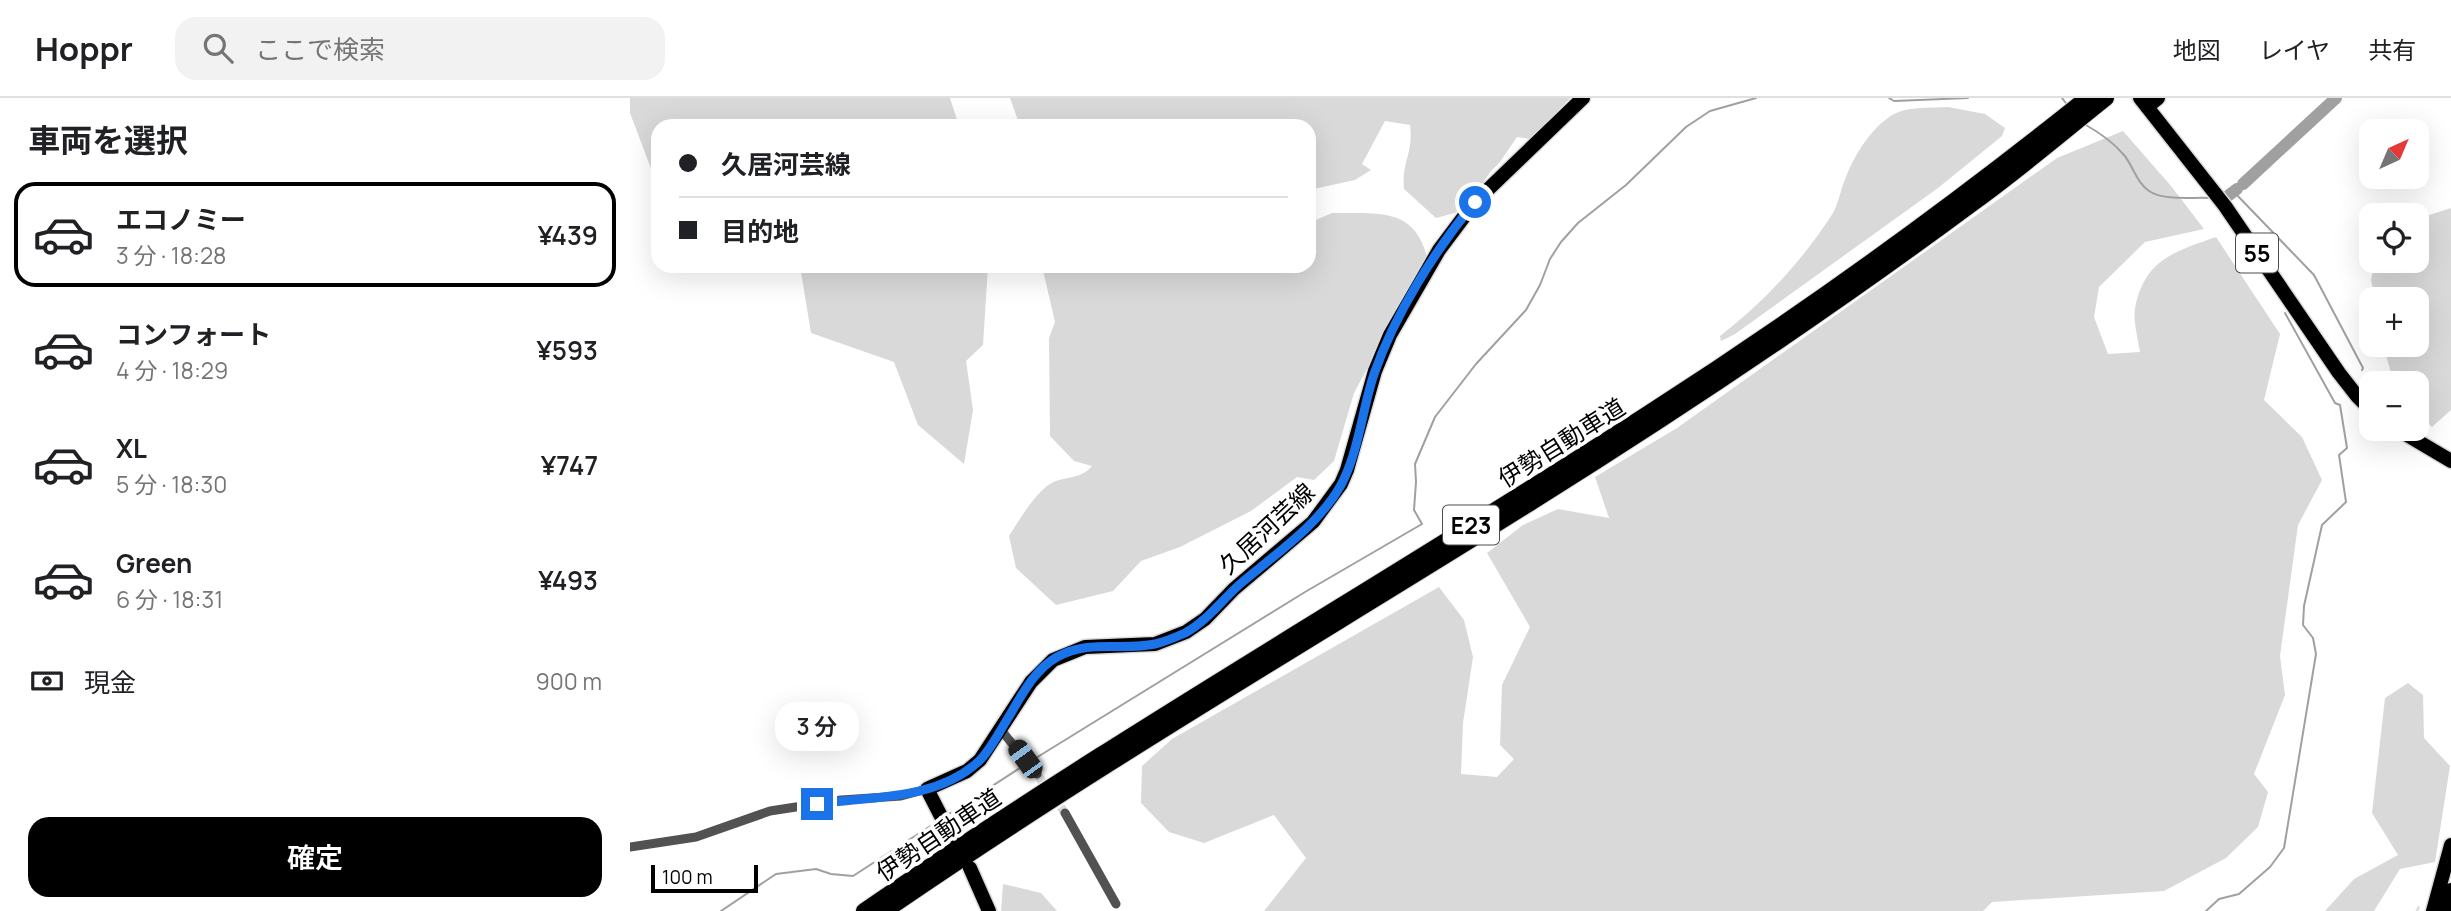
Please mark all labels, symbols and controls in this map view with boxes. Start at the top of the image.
search box [175,17,665,80]
text: Hoppr [35,26,133,71]
icon: search [199,29,237,67]
text: ここで検索 [255,31,385,67]
text: 地図 [2173,33,2221,66]
text: レイヤ [2259,33,2330,66]
text: 共有 [2368,33,2416,66]
text: 車両を選択 [28,118,188,162]
north arrow [2359,119,2429,189]
map controls [2359,119,2429,441]
text: 久居河芸線 [721,146,851,182]
route start [1459,186,1491,218]
text: エコノミー [116,201,246,237]
icon: car [32,203,95,266]
button: locate [2359,203,2429,273]
text: 目的地 [721,213,799,249]
text: ¥439 [538,217,598,253]
road number: 55 [2236,234,2278,272]
text: 3 分 · 18:28 [116,239,226,271]
button: + [2359,287,2429,357]
text: コンフォート [116,316,271,352]
icon: car [32,318,95,381]
text: ¥593 [536,332,598,368]
text: 4 分 · 18:29 [116,354,228,386]
button: − [2359,371,2429,441]
street label: 伊勢自動車道 [1491,390,1631,494]
text: XL [116,430,147,466]
icon: car [32,433,95,496]
text: ¥747 [541,447,598,483]
text: 5 分 · 18:30 [116,468,227,500]
street label: 久居河芸線 [1211,475,1321,581]
road number: E23 [1443,506,1499,544]
text: Green [116,545,192,581]
icon: car [32,548,95,611]
text: ¥493 [538,562,598,598]
text: 6 分 · 18:31 [116,583,223,615]
icon: cash [28,662,66,700]
text: 現金 [84,664,136,700]
text: 900 m [536,665,602,697]
callout: 3 分 [775,702,859,752]
text: 3 分 [797,710,837,742]
car [1005,736,1046,782]
street label: 伊勢自動車道 [869,780,1007,888]
route end [801,788,833,820]
button: 確定 [28,817,602,897]
scale bar [651,862,758,894]
text: 100 m [662,864,713,890]

